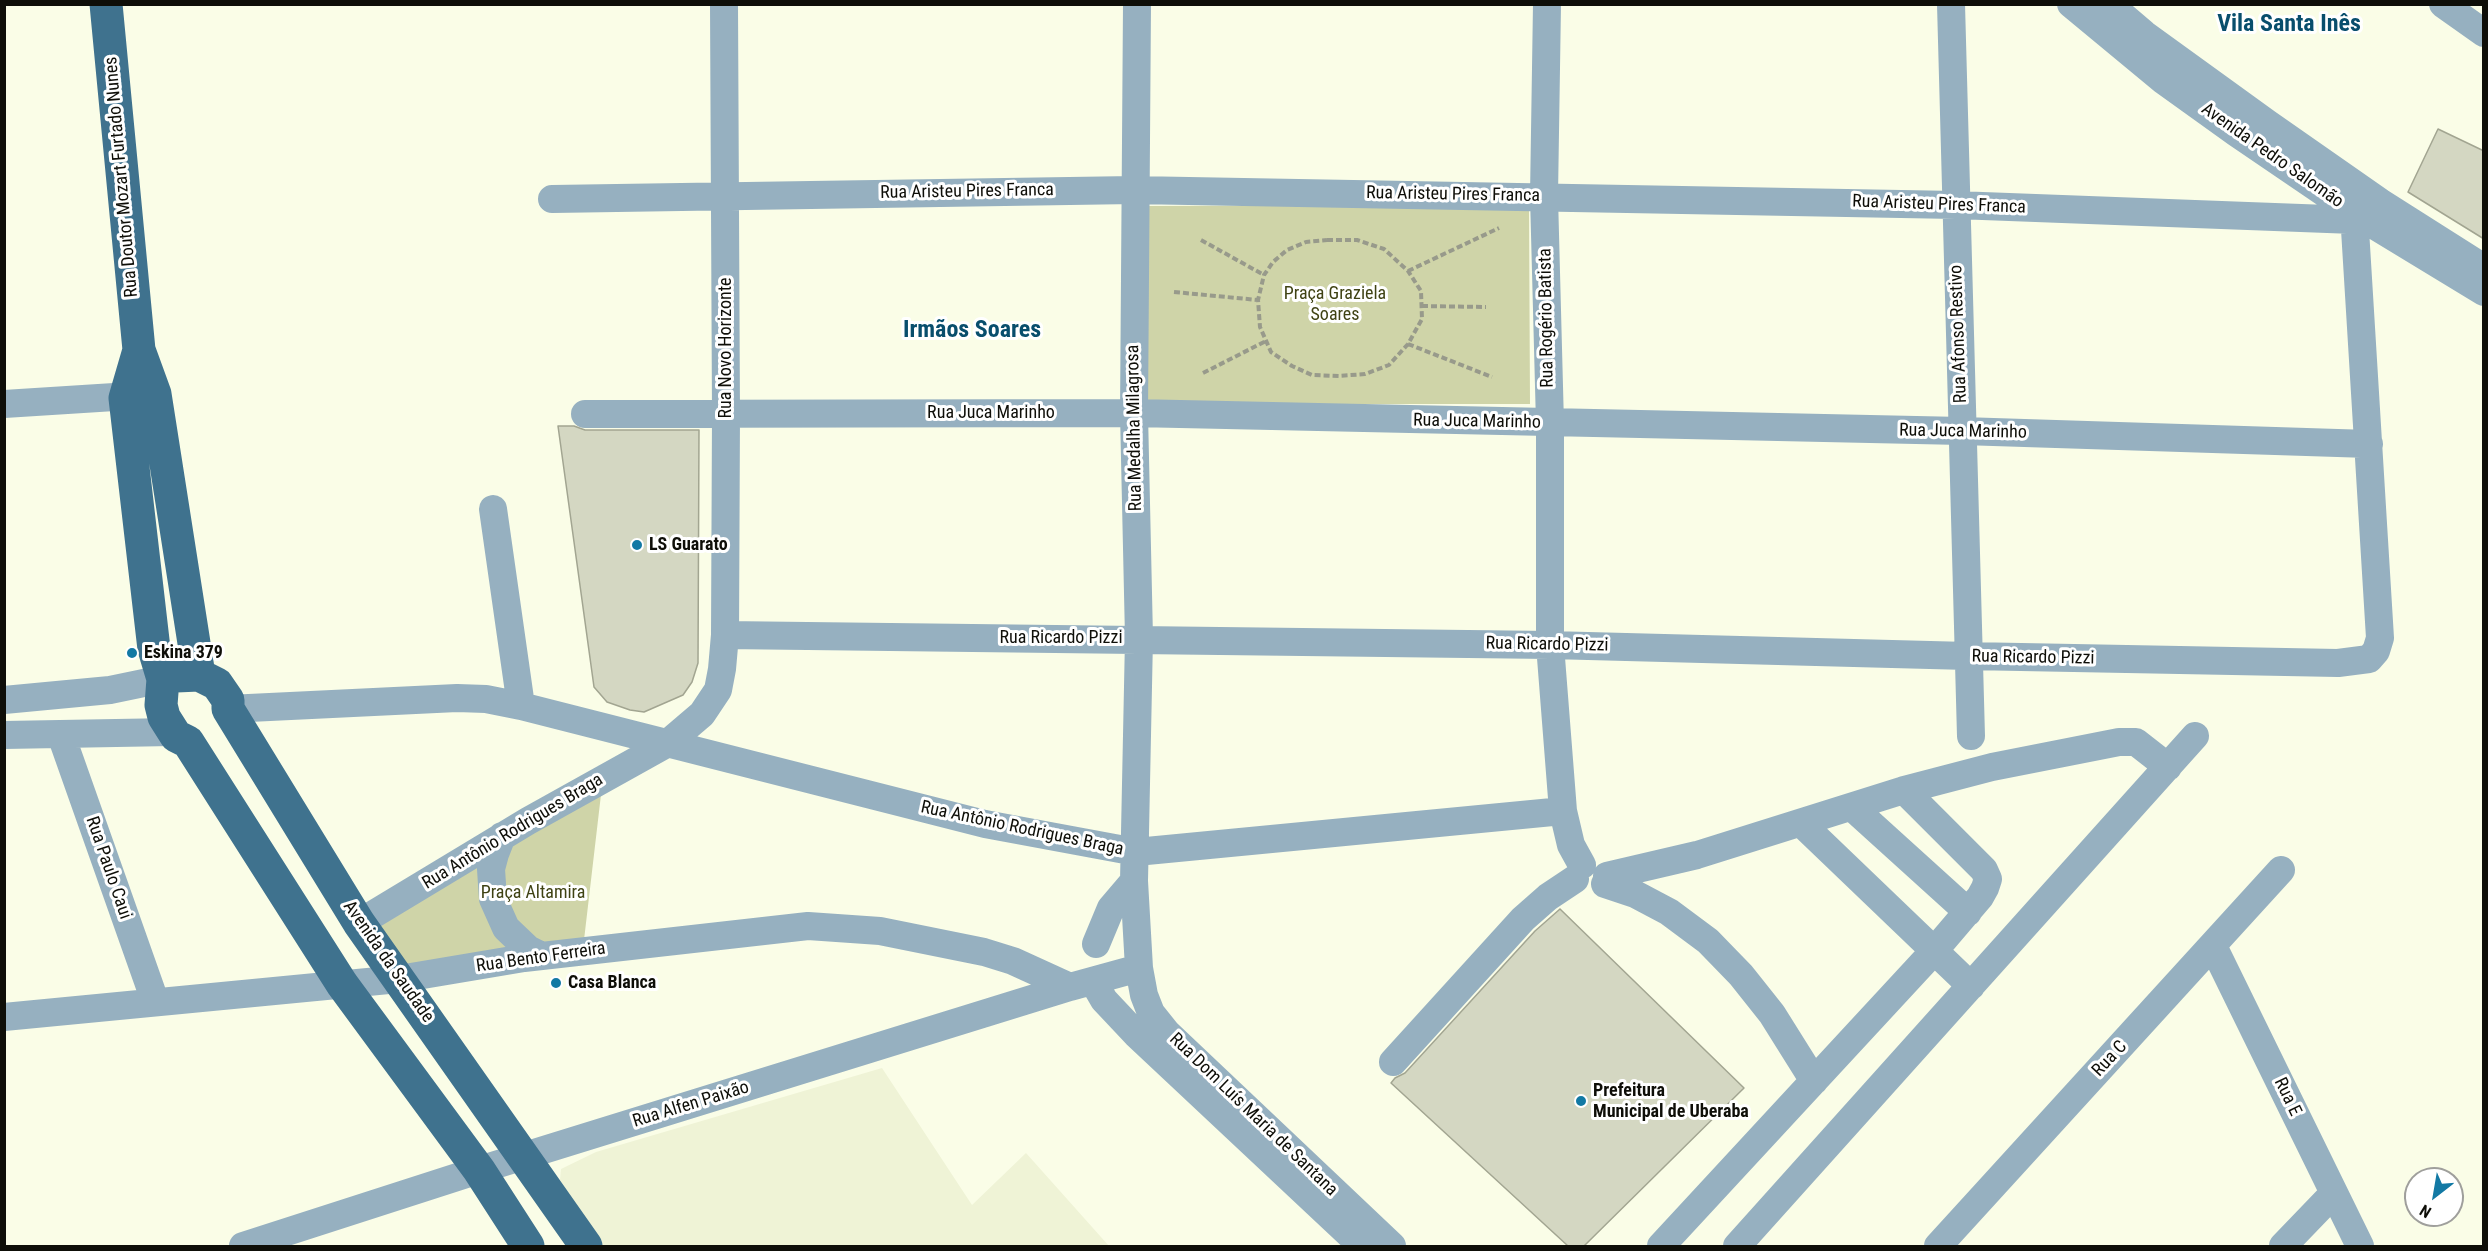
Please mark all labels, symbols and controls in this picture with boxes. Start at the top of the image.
district label: Vila Santa Inês [2217,11,2361,39]
street label: Rua Doutor Mozart Furtado Nunes [101,56,143,298]
street label: Avenida Pedro Salomão [2197,99,2347,213]
street label: Rua Aristeu Pires Franca [880,180,1054,204]
street label: Rua Aristeu Pires Franca [1366,183,1540,207]
street label: Rua Aristeu Pires Franca [1852,191,2026,219]
street label: Rua Rogério Batista [1535,248,1559,388]
street label: Rua Afonso Restivo [1946,264,1972,404]
street label: Rua Novo Horizonte [715,278,737,418]
park label: Praça Graziela Soares [1284,283,1386,326]
district label: Irmãos Soares [903,317,1041,345]
street label: Rua Medalha Milagrosa [1123,344,1147,512]
street label: Rua Juca Marinho [927,402,1055,424]
street label: Rua Juca Marinho [1413,410,1541,434]
street label: Rua Juca Marinho [1899,420,2027,444]
place label: LS Guarato [649,534,728,556]
marker: LS Guarato [630,538,644,552]
street label: Rua Ricardo Pizzi [999,627,1123,649]
street label: Rua Ricardo Pizzi [1485,633,1609,657]
place label: Eskina 379 [144,642,223,664]
marker: Eskina 379 [125,646,139,660]
street label: Rua Ricardo Pizzi [1971,646,2095,670]
street label: Rua Antônio Rodrigues Braga [419,769,607,895]
street label: Rua Antônio Rodrigues Braga [919,797,1125,861]
street label: Rua Paulo Caui [80,814,136,922]
park label: Praça Altamira [481,882,585,904]
street label: Avenida da Saudade [338,897,438,1027]
street label: Rua Bento Ferreira [475,938,607,978]
place label: Casa Blanca [568,972,656,994]
marker: Casa Blanca [549,976,563,990]
street label: Rua Dom Luís Maria de Santana [1164,1029,1342,1201]
street label: Rua C [2088,1037,2132,1081]
street label: Rua E [2269,1074,2305,1120]
street label: Rua Alfen Paixão [630,1077,752,1133]
place label: Prefeitura Municipal de Uberaba [1593,1080,1749,1122]
marker: Prefeitura Municipal de Uberaba [1574,1094,1588,1108]
north arrow [2404,1167,2464,1227]
text: N [2416,1200,2435,1222]

